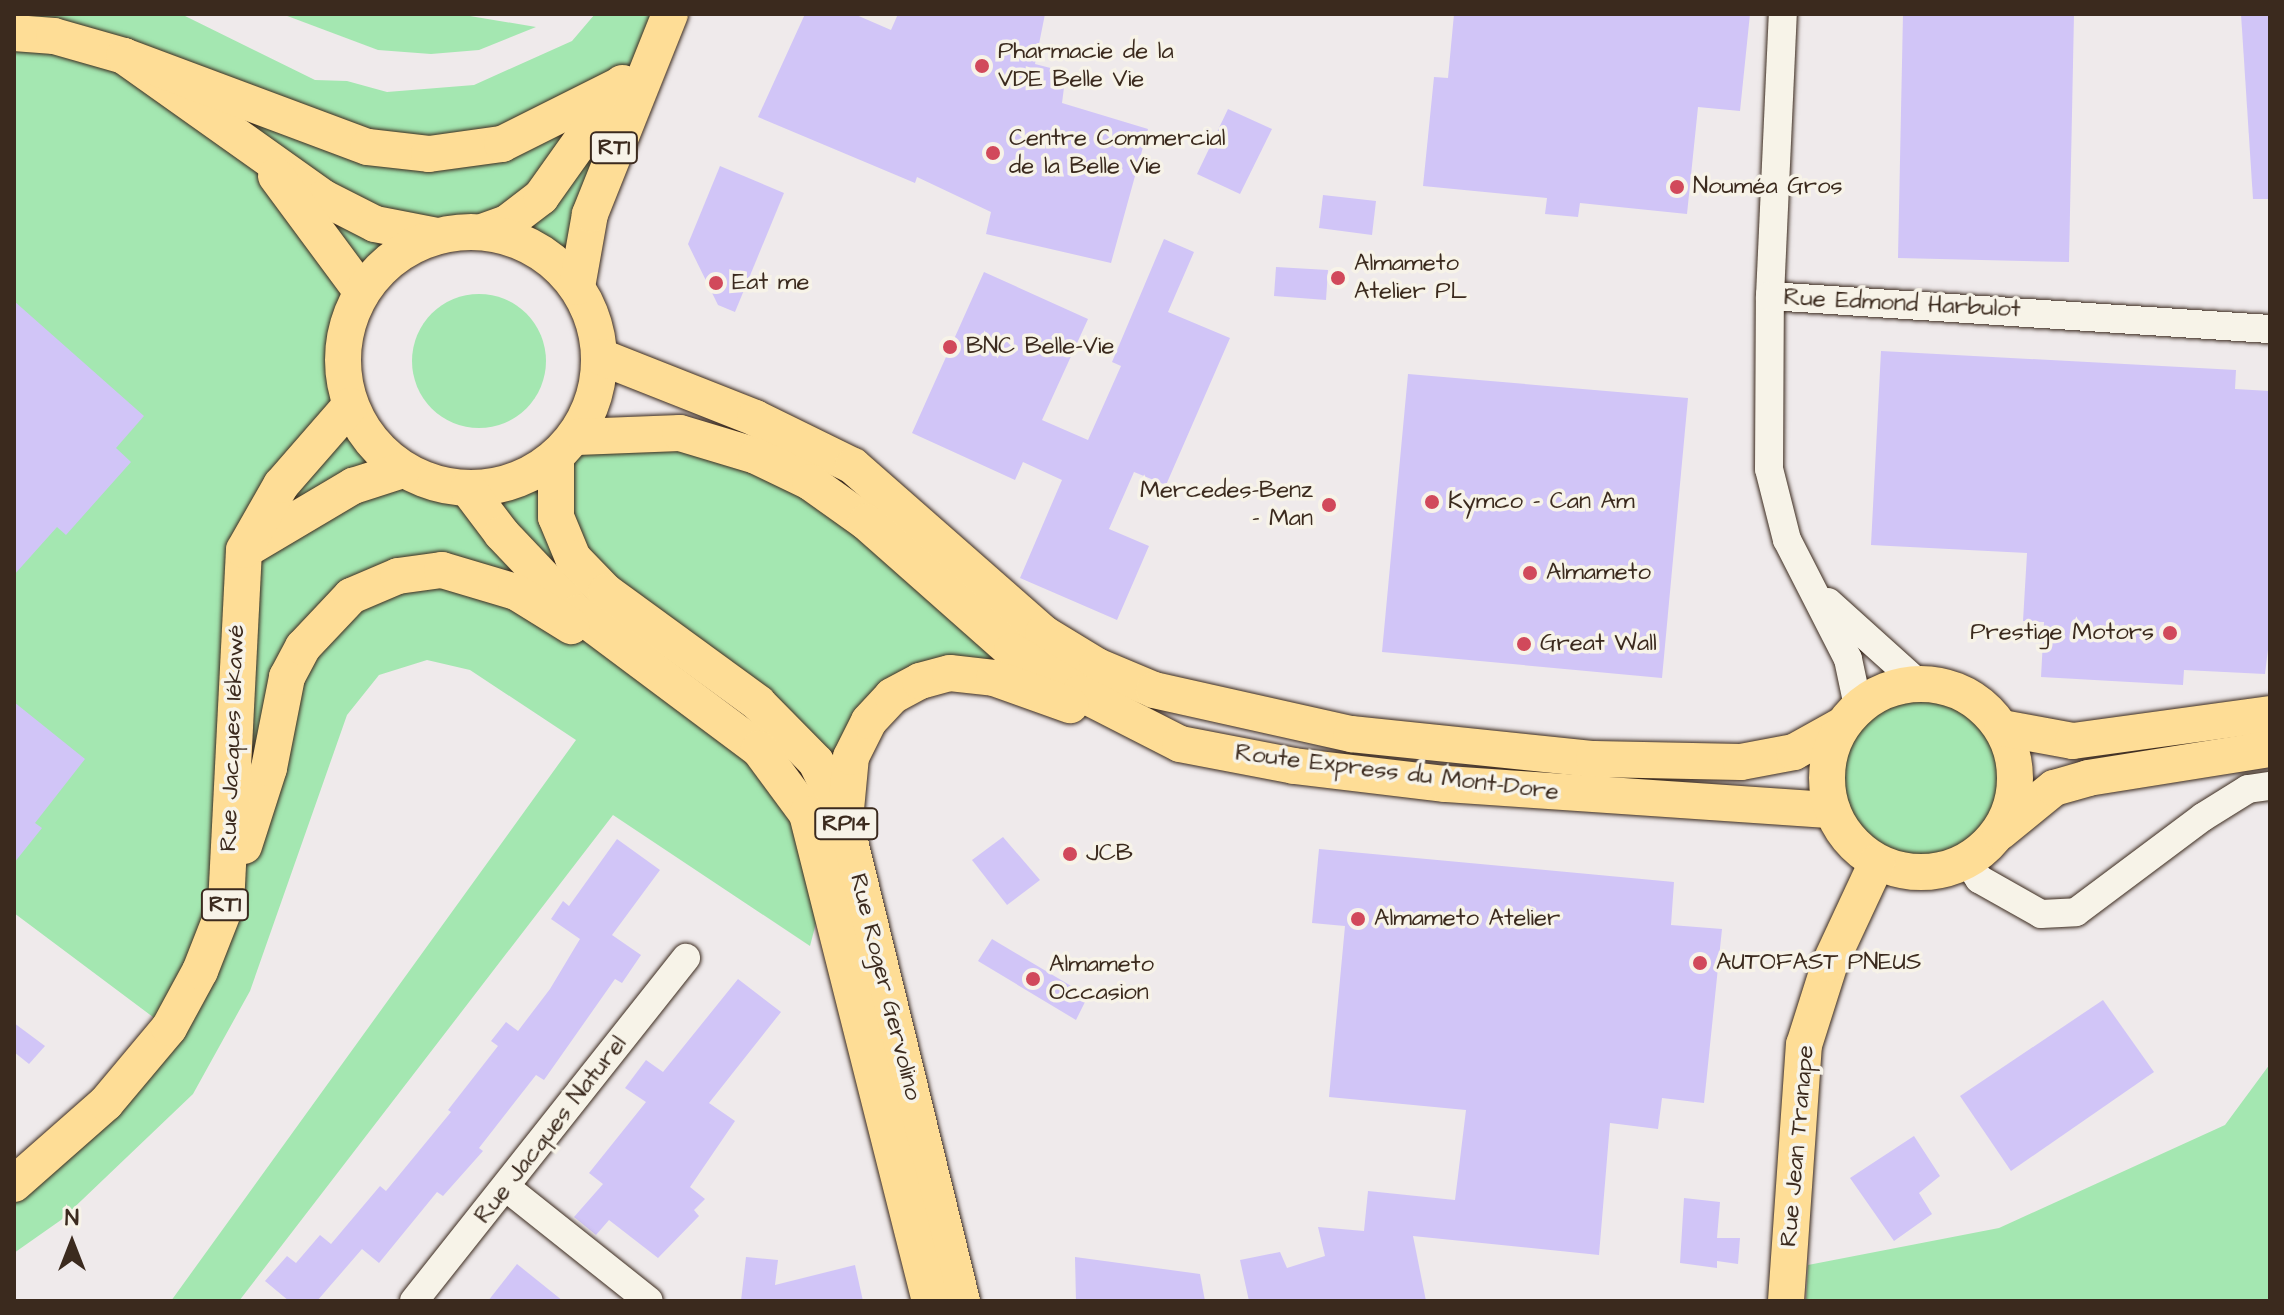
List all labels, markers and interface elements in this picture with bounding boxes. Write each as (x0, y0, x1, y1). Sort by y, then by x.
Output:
place label: Pharmacie de la VDE Belle Vie (998, 38, 1174, 94)
marker: Pharmacie de la VDE Belle Vie (973, 57, 991, 75)
place label: Centre Commercial de la Belle Vie (1009, 125, 1225, 181)
road number: RT1 (588, 130, 640, 166)
marker: Centre Commercial de la Belle Vie (984, 144, 1002, 162)
place label: Nouméa Gros (1693, 173, 1843, 201)
marker: Nouméa Gros (1668, 178, 1686, 196)
place label: Almameto Atelier PL (1354, 250, 1467, 306)
place label: Eat me (732, 269, 809, 297)
marker: Almameto Atelier PL (1329, 269, 1347, 287)
marker: Eat me (707, 274, 725, 292)
street label: Rue Edmond Harbulot (1783, 283, 2021, 325)
place label: BNC Belle-Vie (966, 333, 1114, 361)
marker: BNC Belle-Vie (941, 338, 959, 356)
place label: Mercedes-Benz - Man (1140, 477, 1313, 533)
place label: Kymco - Can Am (1448, 488, 1635, 516)
marker: Kymco - Can Am (1423, 493, 1441, 511)
marker: Mercedes-Benz - Man (1320, 496, 1338, 514)
place label: Almameto (1546, 559, 1651, 587)
marker: Almameto (1521, 564, 1539, 582)
place label: Prestige Motors (1970, 619, 2154, 647)
street label: Rue Jacques Iékawé (215, 624, 251, 852)
marker: Prestige Motors (2161, 624, 2179, 642)
place label: Great Wall (1540, 630, 1657, 658)
marker: Great Wall (1515, 635, 1533, 653)
street label: Route Express du Mont-Dore (1234, 739, 1560, 807)
road number: RP14 (814, 806, 878, 842)
place label: JCB (1086, 840, 1133, 868)
marker: JCB (1061, 845, 1079, 863)
street label: Rue Roger Gervolino (843, 871, 927, 1103)
road number: RT1 (199, 887, 251, 923)
place label: Almameto Atelier (1374, 905, 1560, 933)
marker: Almameto Atelier (1349, 910, 1367, 928)
place label: AUTOFAST PNEUS (1716, 949, 1921, 977)
place label: Almameto Occasion (1049, 951, 1154, 1007)
marker: AUTOFAST PNEUS (1691, 954, 1709, 972)
marker: Almameto Occasion (1024, 970, 1042, 988)
street label: Rue Jacques Naturel (469, 1030, 633, 1230)
street label: Rue Jean Tranape (1775, 1044, 1821, 1248)
north arrow (32, 1203, 112, 1283)
text: N (65, 1203, 79, 1234)

